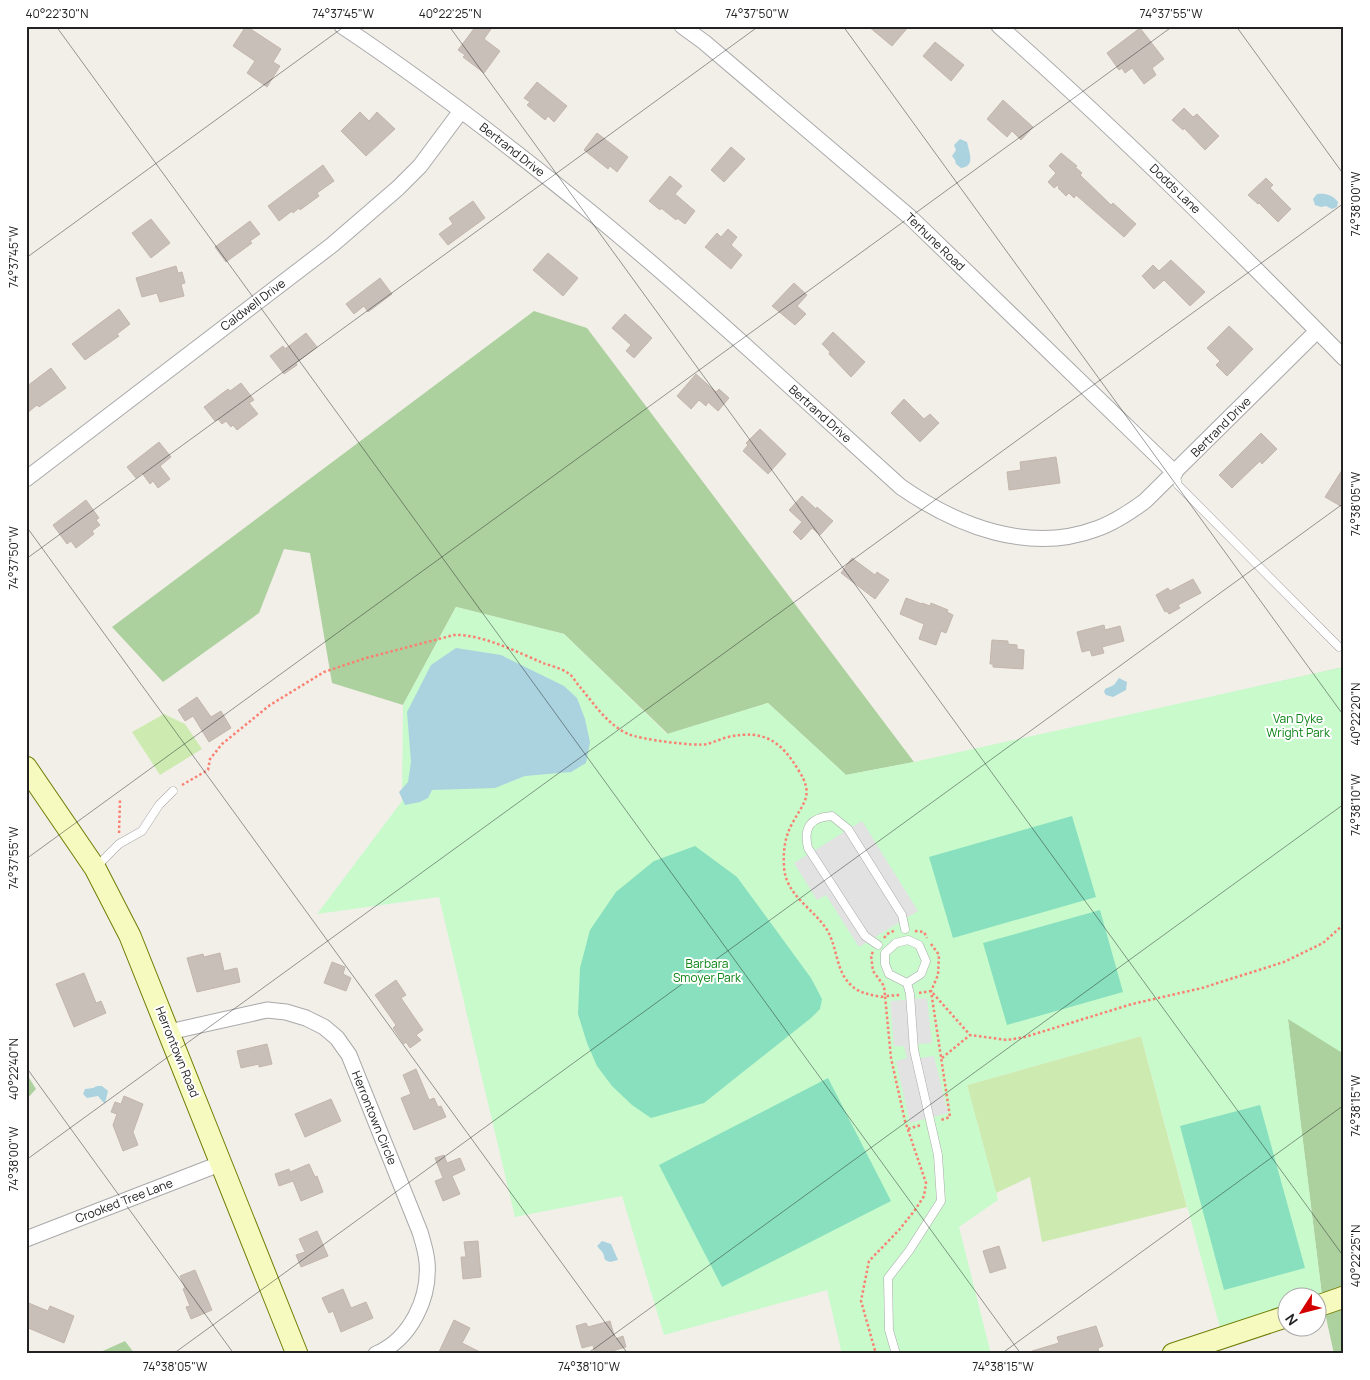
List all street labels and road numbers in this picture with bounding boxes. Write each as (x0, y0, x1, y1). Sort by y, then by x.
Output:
street label: Bertrand Drive (476, 119, 549, 181)
street label: Dodds Lane (1146, 160, 1205, 217)
street label: Terhune Road (902, 209, 969, 274)
street label: Caldwell Drive (217, 275, 289, 335)
street label: Bertrand Drive (785, 381, 855, 446)
street label: Bertrand Drive (1187, 393, 1255, 461)
street label: Herrontown Road (151, 1004, 203, 1100)
street label: Herrontown Circle (348, 1068, 401, 1167)
street label: Crooked Tree Lane (72, 1174, 175, 1227)

